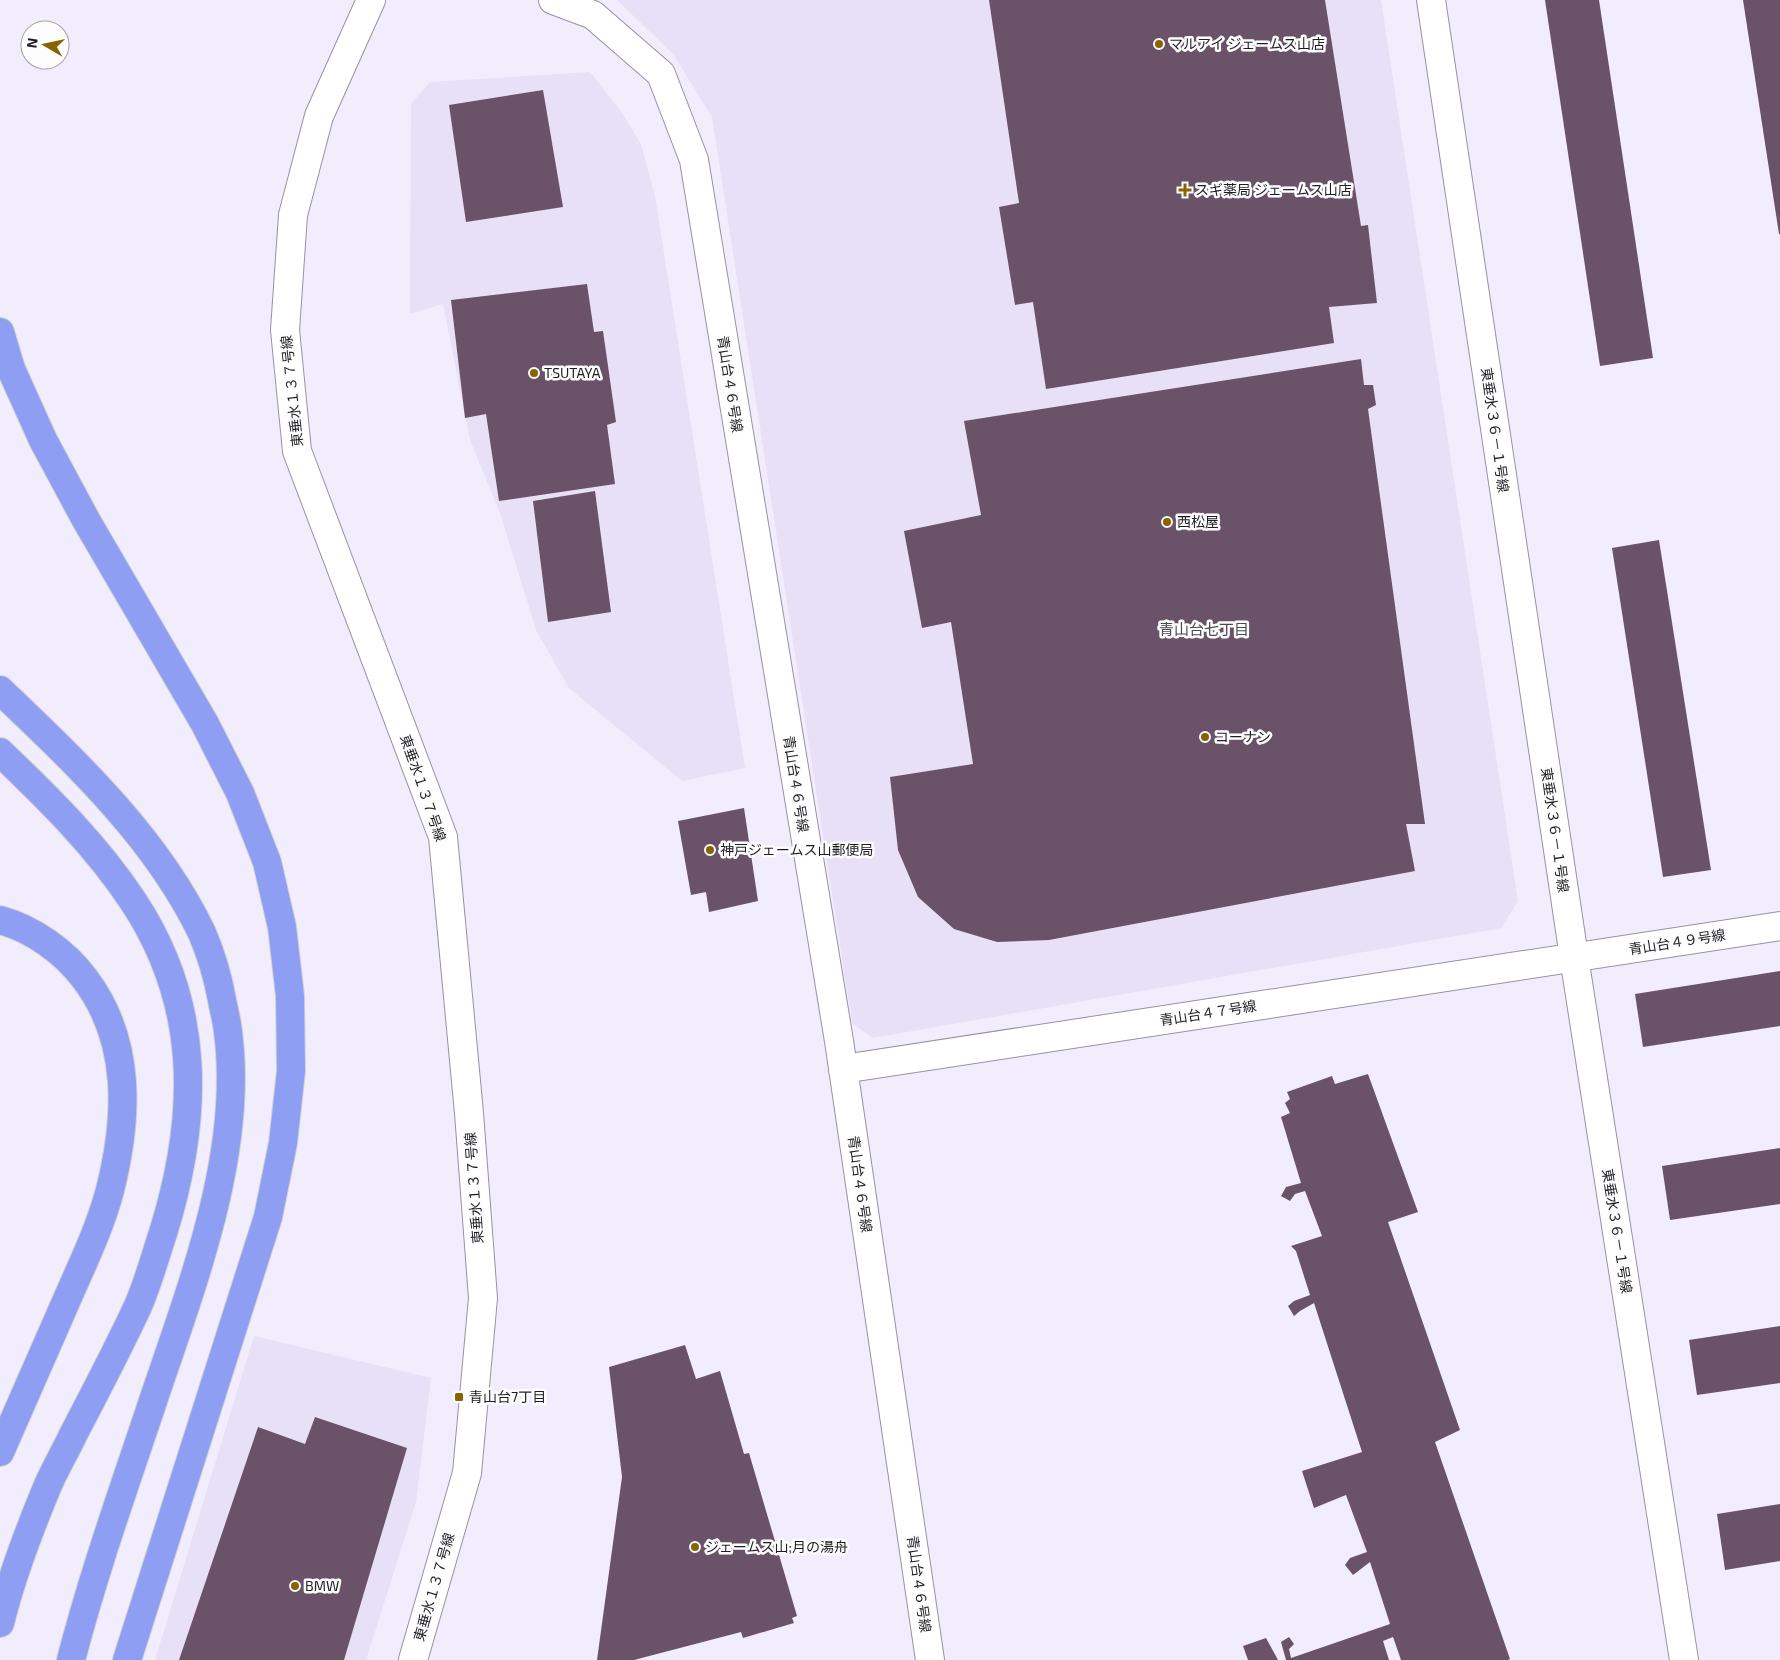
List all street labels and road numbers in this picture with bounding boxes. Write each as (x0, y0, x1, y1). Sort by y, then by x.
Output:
street label: 東垂水１３７号線 (277, 334, 306, 448)
street label: 青山台４６号線 (714, 334, 747, 434)
street label: 東垂水３６－１号線 (1478, 366, 1513, 494)
street label: 東垂水１３７号線 (397, 732, 450, 844)
street label: 青山台４６号線 (780, 734, 813, 834)
street label: 東垂水３６－１号線 (1538, 766, 1573, 894)
street label: 青山台４９号線 (1627, 925, 1727, 958)
street label: 青山台４７号線 (1158, 996, 1258, 1029)
street label: 東垂水１３７号線 (461, 1132, 486, 1244)
street label: 青山台４６号線 (845, 1134, 876, 1234)
street label: 東垂水３６－１号線 (1599, 1167, 1636, 1294)
street label: 東垂水１３７号線 (410, 1531, 457, 1643)
street label: 青山台４６号線 (904, 1534, 935, 1634)

